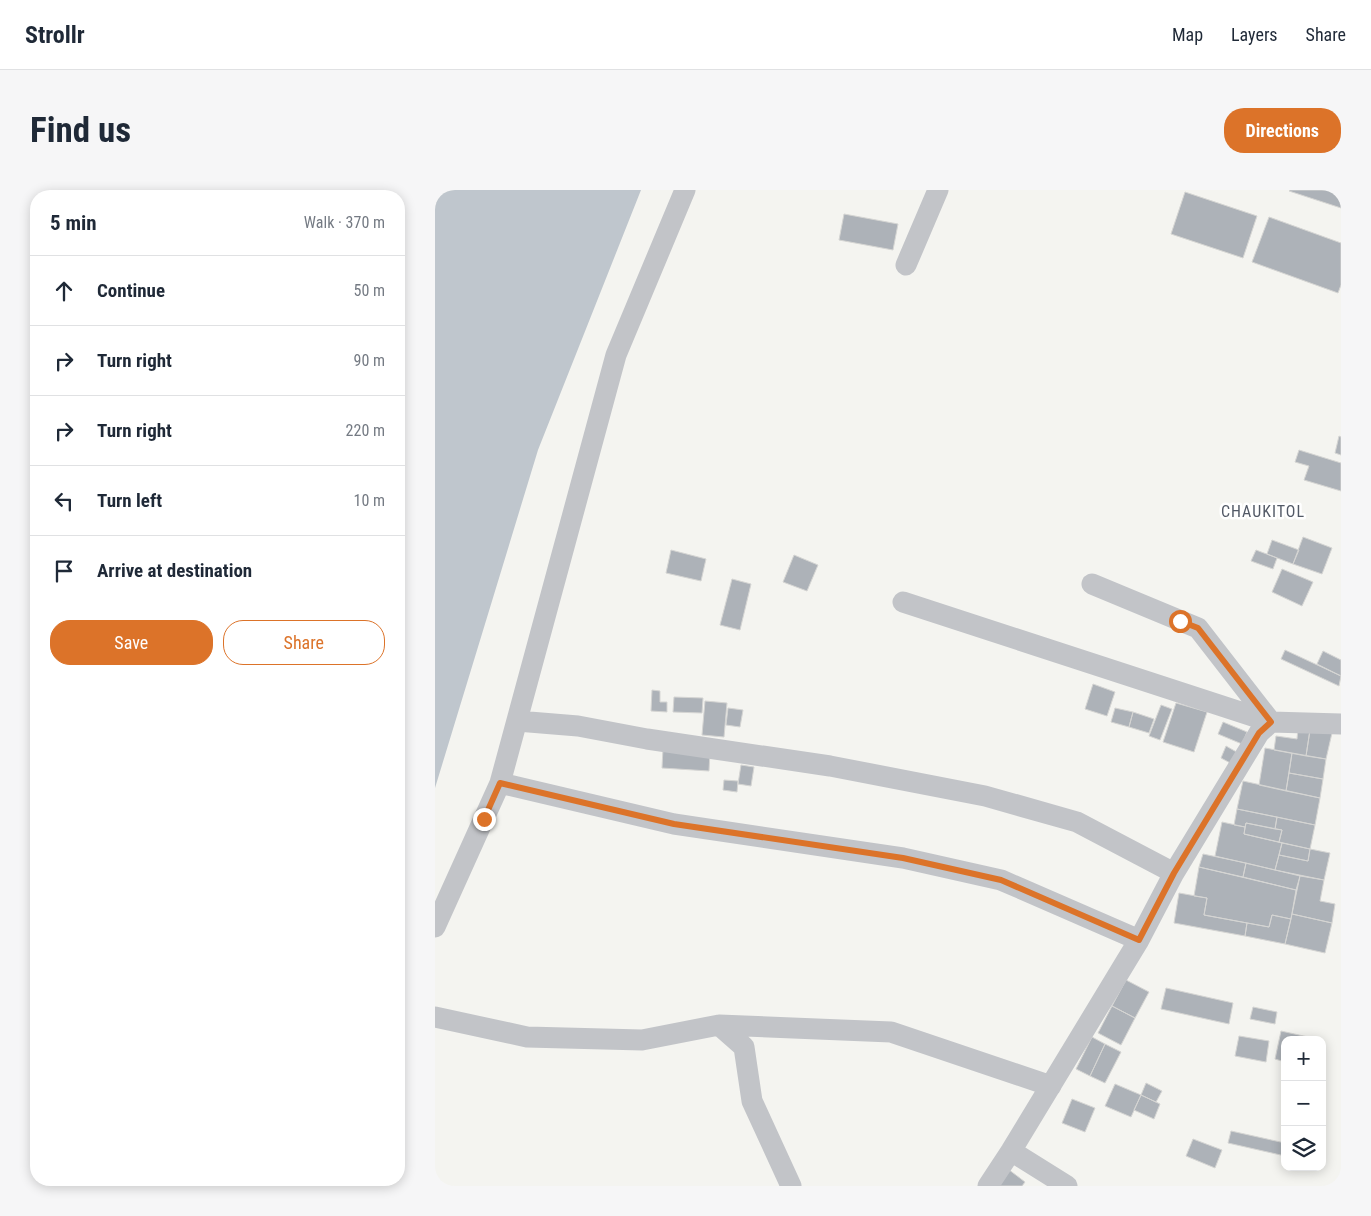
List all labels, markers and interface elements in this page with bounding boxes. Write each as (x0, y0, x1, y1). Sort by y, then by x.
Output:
text: Strollr (25, 21, 85, 49)
text: Map (1172, 24, 1203, 45)
text: Layers (1231, 24, 1278, 45)
text: Share (1306, 24, 1346, 45)
button: Directions (1224, 108, 1341, 153)
text: Find us (30, 110, 131, 151)
text: 5 min (50, 211, 97, 235)
text: Walk · 370 m (304, 213, 385, 232)
icon: ahead (50, 277, 78, 305)
text: Continue (97, 279, 165, 302)
text: 50 m (353, 281, 385, 300)
icon: right (50, 347, 78, 375)
text: Turn right (97, 349, 172, 372)
text: 90 m (353, 351, 385, 370)
icon: right (50, 417, 78, 445)
text: Turn right (97, 419, 172, 442)
text: 220 m (346, 421, 385, 440)
icon: left (50, 487, 78, 515)
text: Turn left (97, 489, 162, 512)
text: 10 m (353, 491, 385, 510)
district label: CHAUKITOL (1221, 502, 1305, 521)
icon: arrive (50, 557, 78, 585)
text: Arrive at destination (97, 559, 252, 582)
route start (1169, 610, 1192, 633)
button: Save (50, 620, 213, 665)
button: Share (223, 620, 385, 665)
route end (473, 808, 496, 831)
map controls (1281, 1036, 1326, 1171)
button: + (1281, 1036, 1326, 1081)
button: − (1281, 1081, 1326, 1126)
button: layers (1281, 1126, 1326, 1171)

